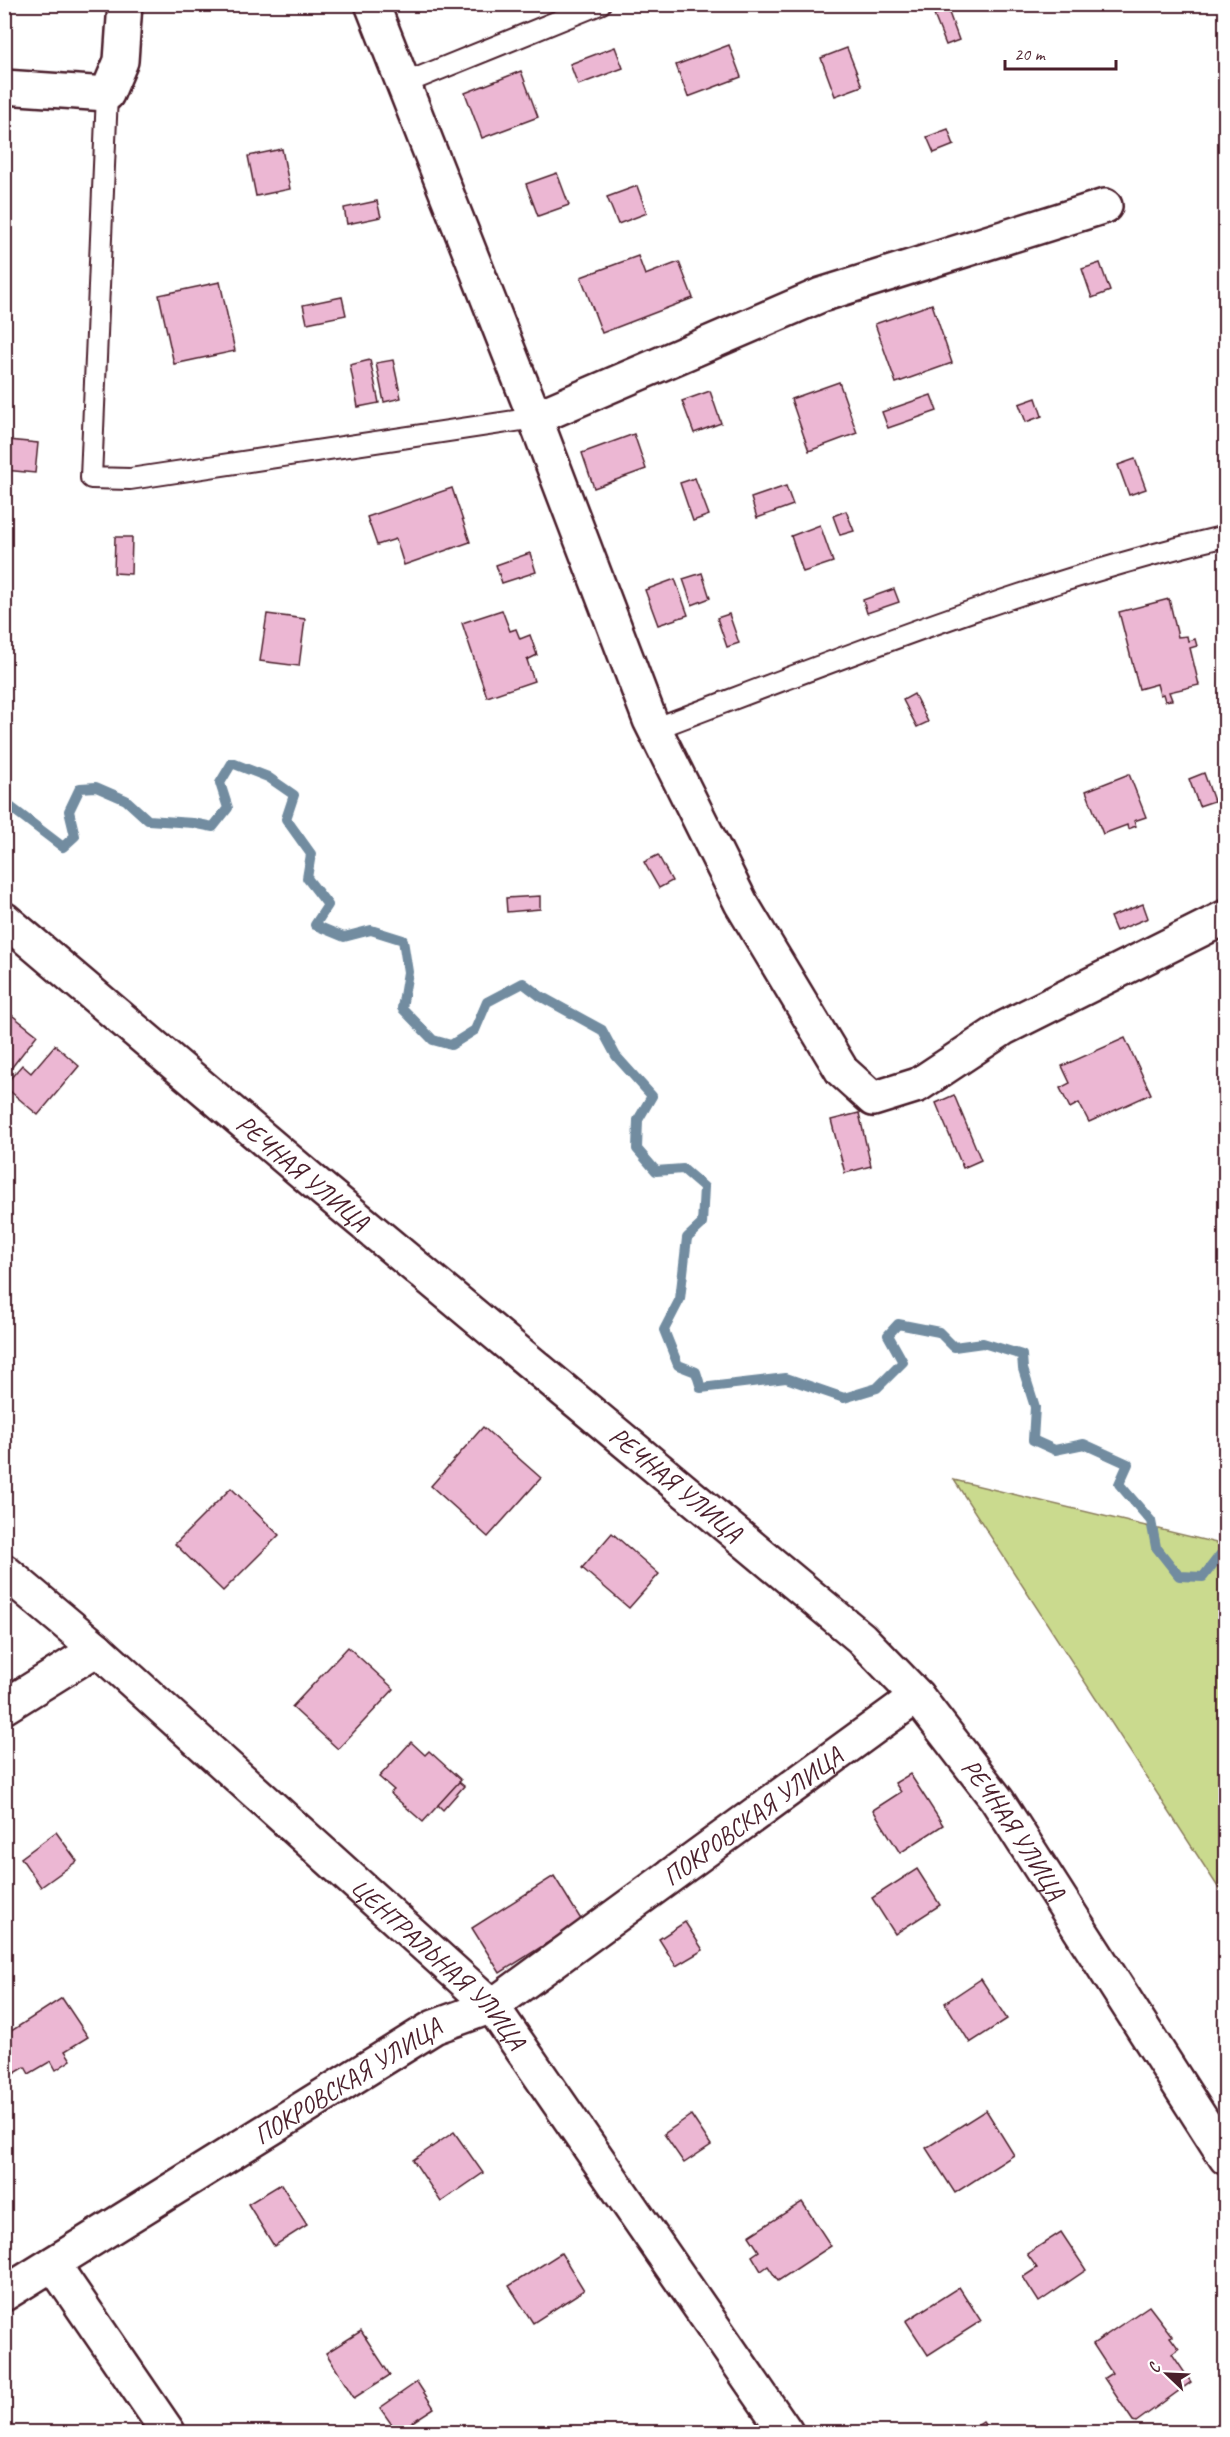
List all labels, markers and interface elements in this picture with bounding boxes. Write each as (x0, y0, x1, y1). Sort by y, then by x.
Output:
scale bar (1005, 33, 1116, 71)
text: 20 m (1014, 43, 1047, 65)
street label: РЕЧНАЯ УЛИЦА (230, 1107, 377, 1238)
street label: РЕЧНАЯ УЛИЦА (603, 1419, 750, 1549)
street label: ПОКРОВСКАЯ УЛИЦА (656, 1738, 850, 1893)
street label: РЕЧНАЯ УЛИЦА (955, 1752, 1073, 1907)
street label: ЦЕНТРАЛЬНАЯ УЛИЦА (344, 1870, 534, 2057)
street label: ПОКРОВСКАЯ УЛИЦА (247, 2009, 449, 2152)
north arrow (1137, 2344, 1197, 2404)
text: С (1143, 2359, 1166, 2376)

